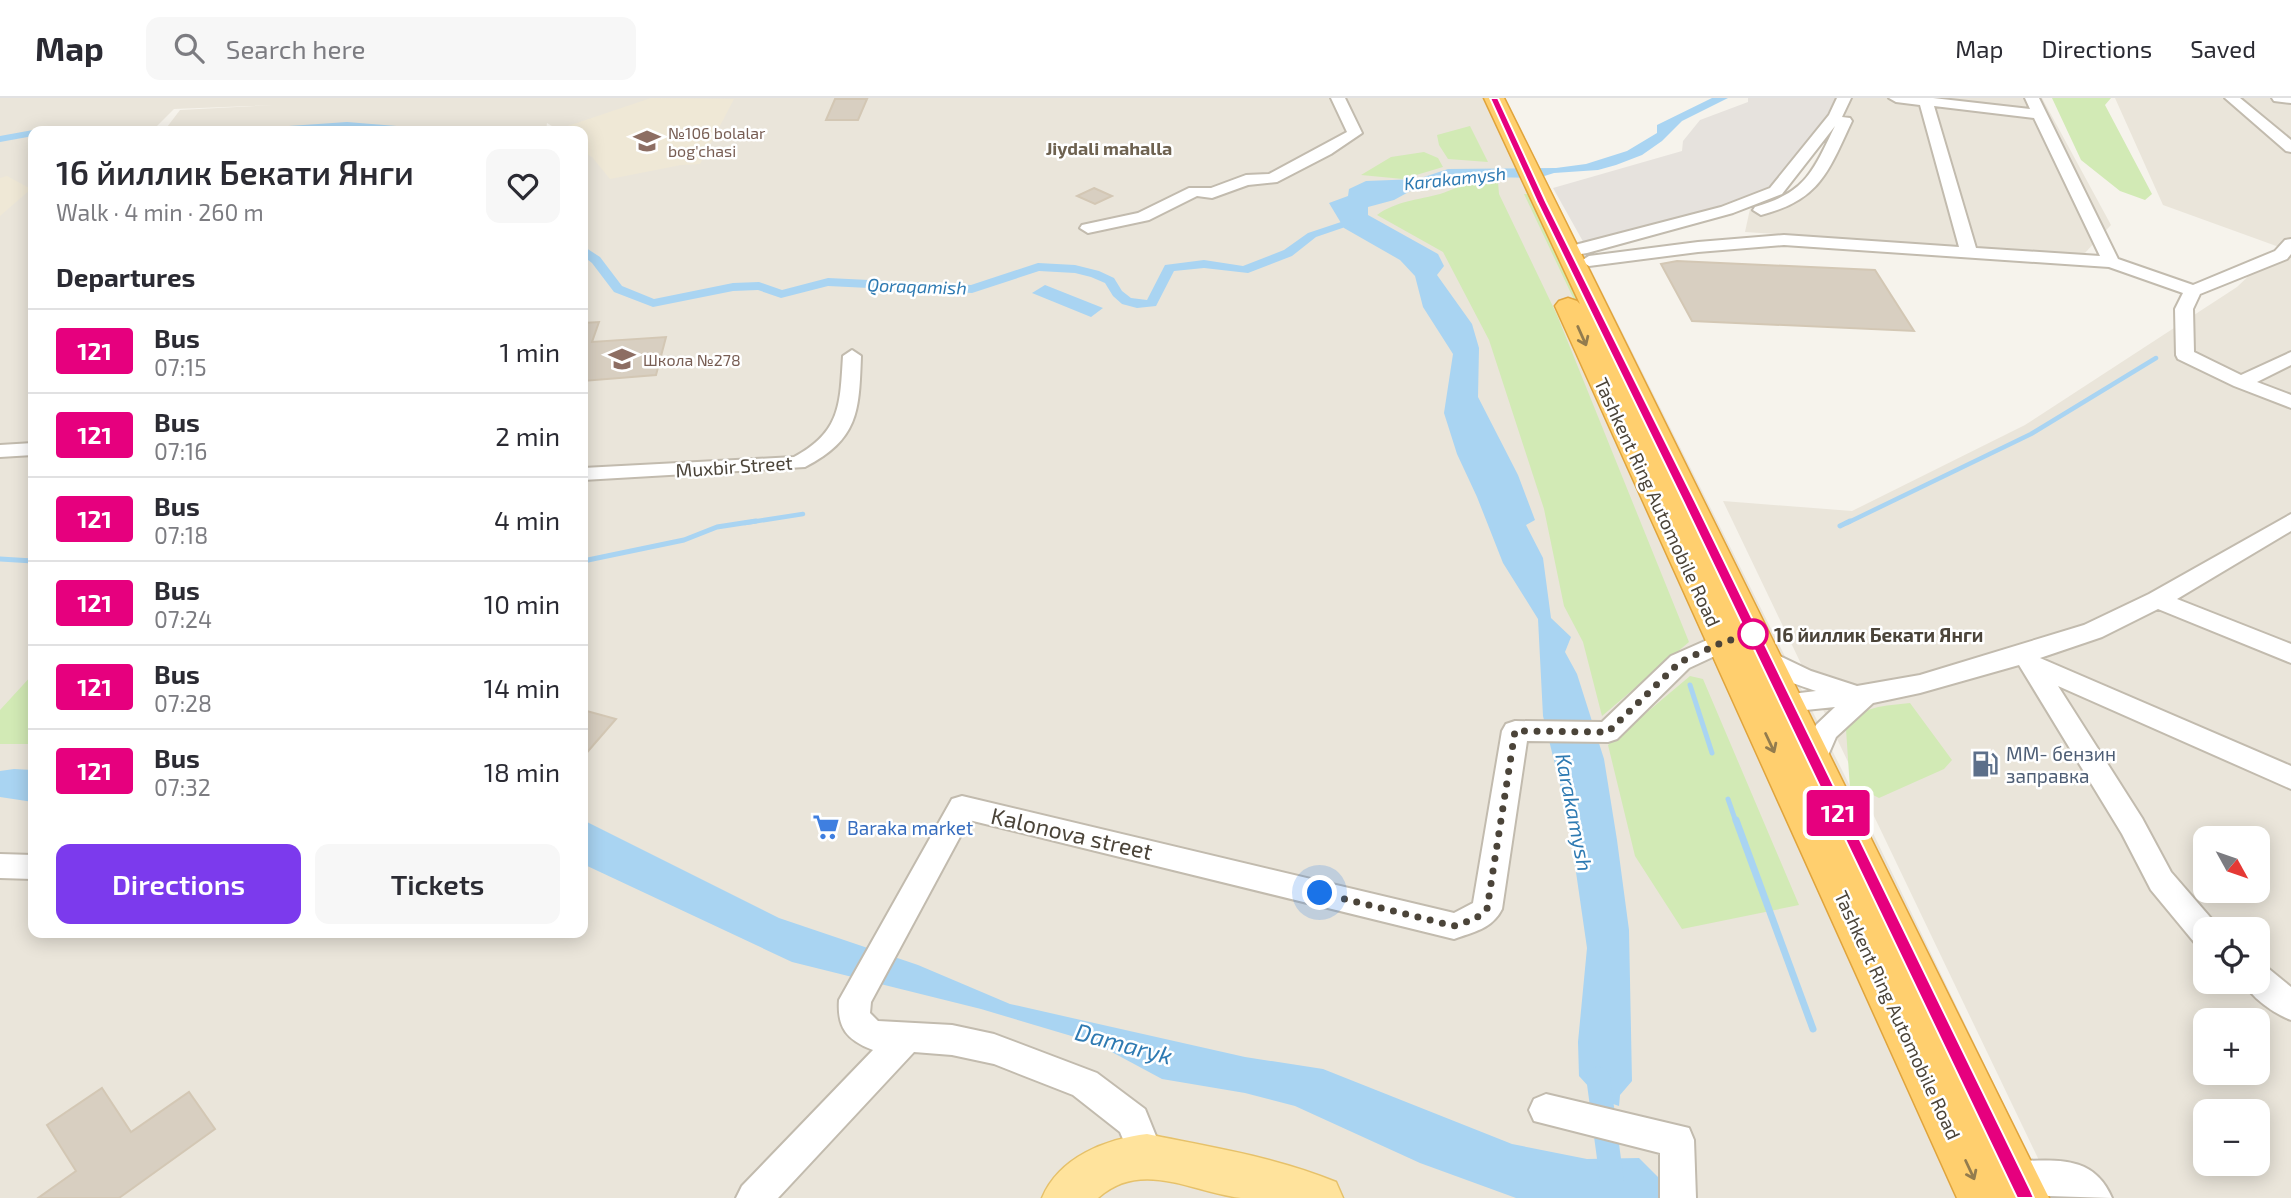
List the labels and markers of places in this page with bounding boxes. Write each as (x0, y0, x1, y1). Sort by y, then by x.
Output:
place label: №106 bolalar bog'chasi (668, 123, 766, 160)
school or university icon: №106 bolalar bog'chasi (632, 126, 662, 156)
school or university icon: Школа №278 (607, 344, 637, 374)
place label: Школа №278 (643, 350, 741, 369)
marker: 16 йиллик Бекати Янги (1738, 619, 1768, 649)
place label: 16 йиллик Бекати Янги (1774, 623, 1983, 646)
place label: ММ- бензин заправка (2006, 742, 2116, 787)
fuel station icon: ММ- бензин заправка (1970, 749, 2000, 779)
supermarket icon: Baraka market (811, 812, 841, 842)
place label: Baraka market (847, 816, 973, 839)

